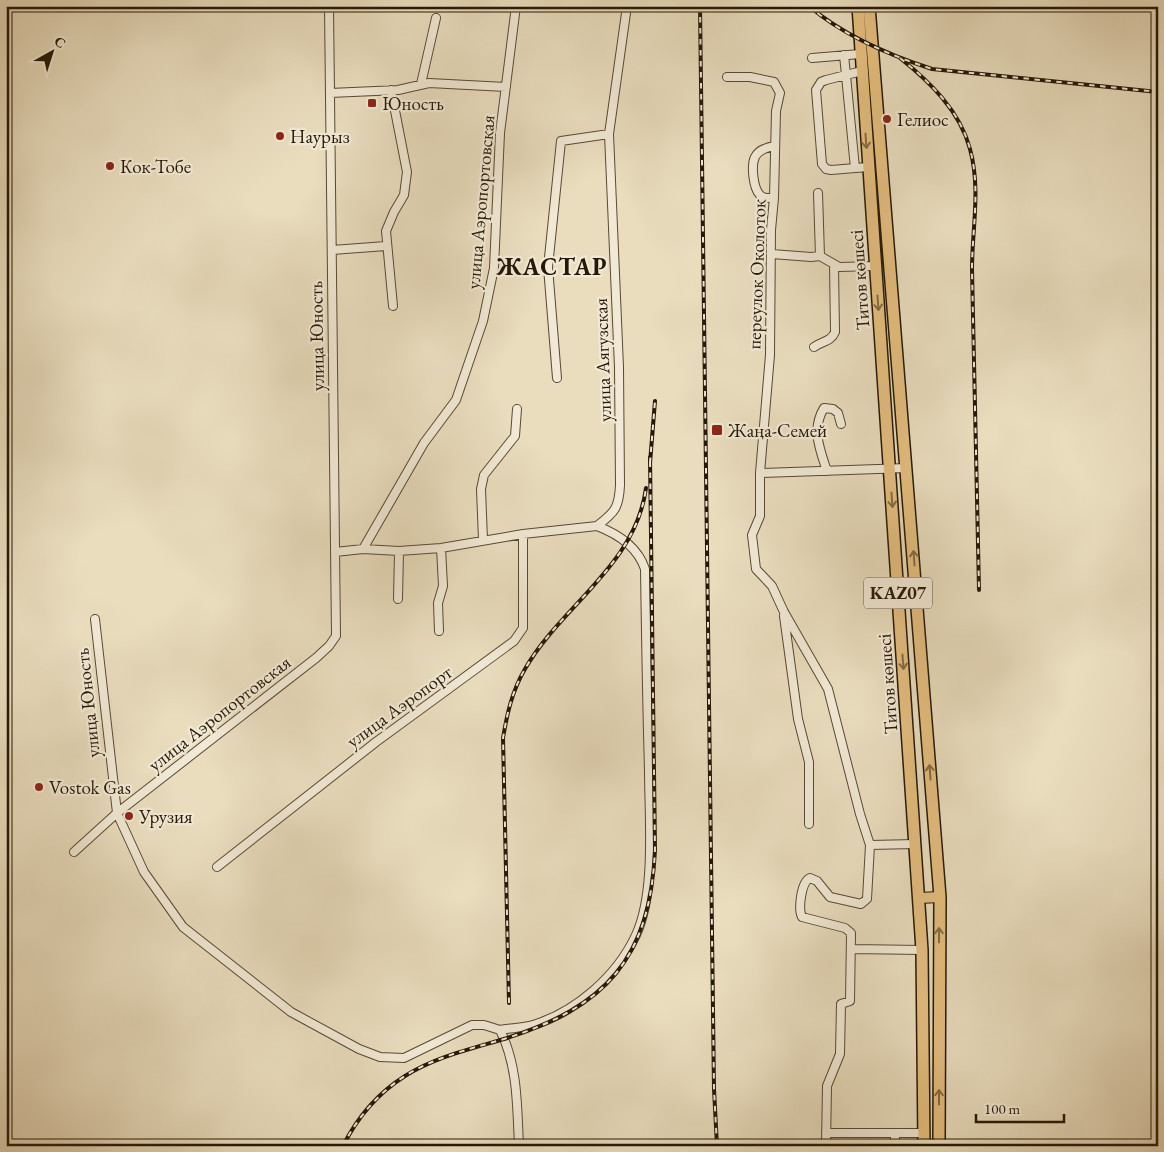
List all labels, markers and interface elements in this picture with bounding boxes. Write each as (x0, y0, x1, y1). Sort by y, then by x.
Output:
north arrow (28, 28, 78, 78)
text: С (51, 32, 70, 52)
place label: Юность (382, 91, 444, 116)
marker: Юность (366, 97, 378, 109)
place label: Гелиос (897, 107, 949, 132)
street label: улица Аэропортовская (460, 113, 501, 290)
marker: Гелиос (881, 113, 893, 125)
place label: Наурыз (290, 124, 350, 149)
marker: Наурыз (274, 130, 286, 142)
one-way arrow (862, 133, 871, 149)
place label: Кок-Тобе (120, 154, 191, 179)
marker: Кок-Тобе (104, 160, 116, 172)
street label: переулок Околоток (741, 198, 772, 350)
street label: Титов көшесі (843, 228, 875, 331)
district label: ЖАСТАР (495, 251, 608, 282)
street label: улица Юность (303, 280, 330, 391)
one-way arrow (873, 295, 882, 311)
street label: улица Аягузская (588, 297, 617, 422)
place label: Жаңа-Семей (727, 418, 827, 443)
marker: Жаңа-Семей (710, 423, 724, 437)
one-way arrow (887, 492, 896, 508)
one-way arrow (909, 550, 919, 566)
road number: KAZ07 (864, 578, 932, 608)
street label: Титов көшесі (871, 632, 903, 735)
street label: улица Юность (69, 647, 106, 759)
street label: улица Аэропортовская (143, 649, 296, 777)
one-way arrow (898, 654, 907, 670)
street label: улица Аэропорт (341, 659, 457, 753)
one-way arrow (926, 765, 935, 781)
place label: Vostok Gas (49, 775, 131, 800)
marker: Vostok Gas (33, 781, 45, 793)
place label: Урузия (138, 804, 193, 829)
marker: Урузия (123, 810, 135, 822)
one-way arrow (935, 927, 944, 943)
one-way arrow (934, 1089, 944, 1106)
scale bar (976, 1092, 1064, 1124)
text: 100 m (984, 1099, 1021, 1118)

